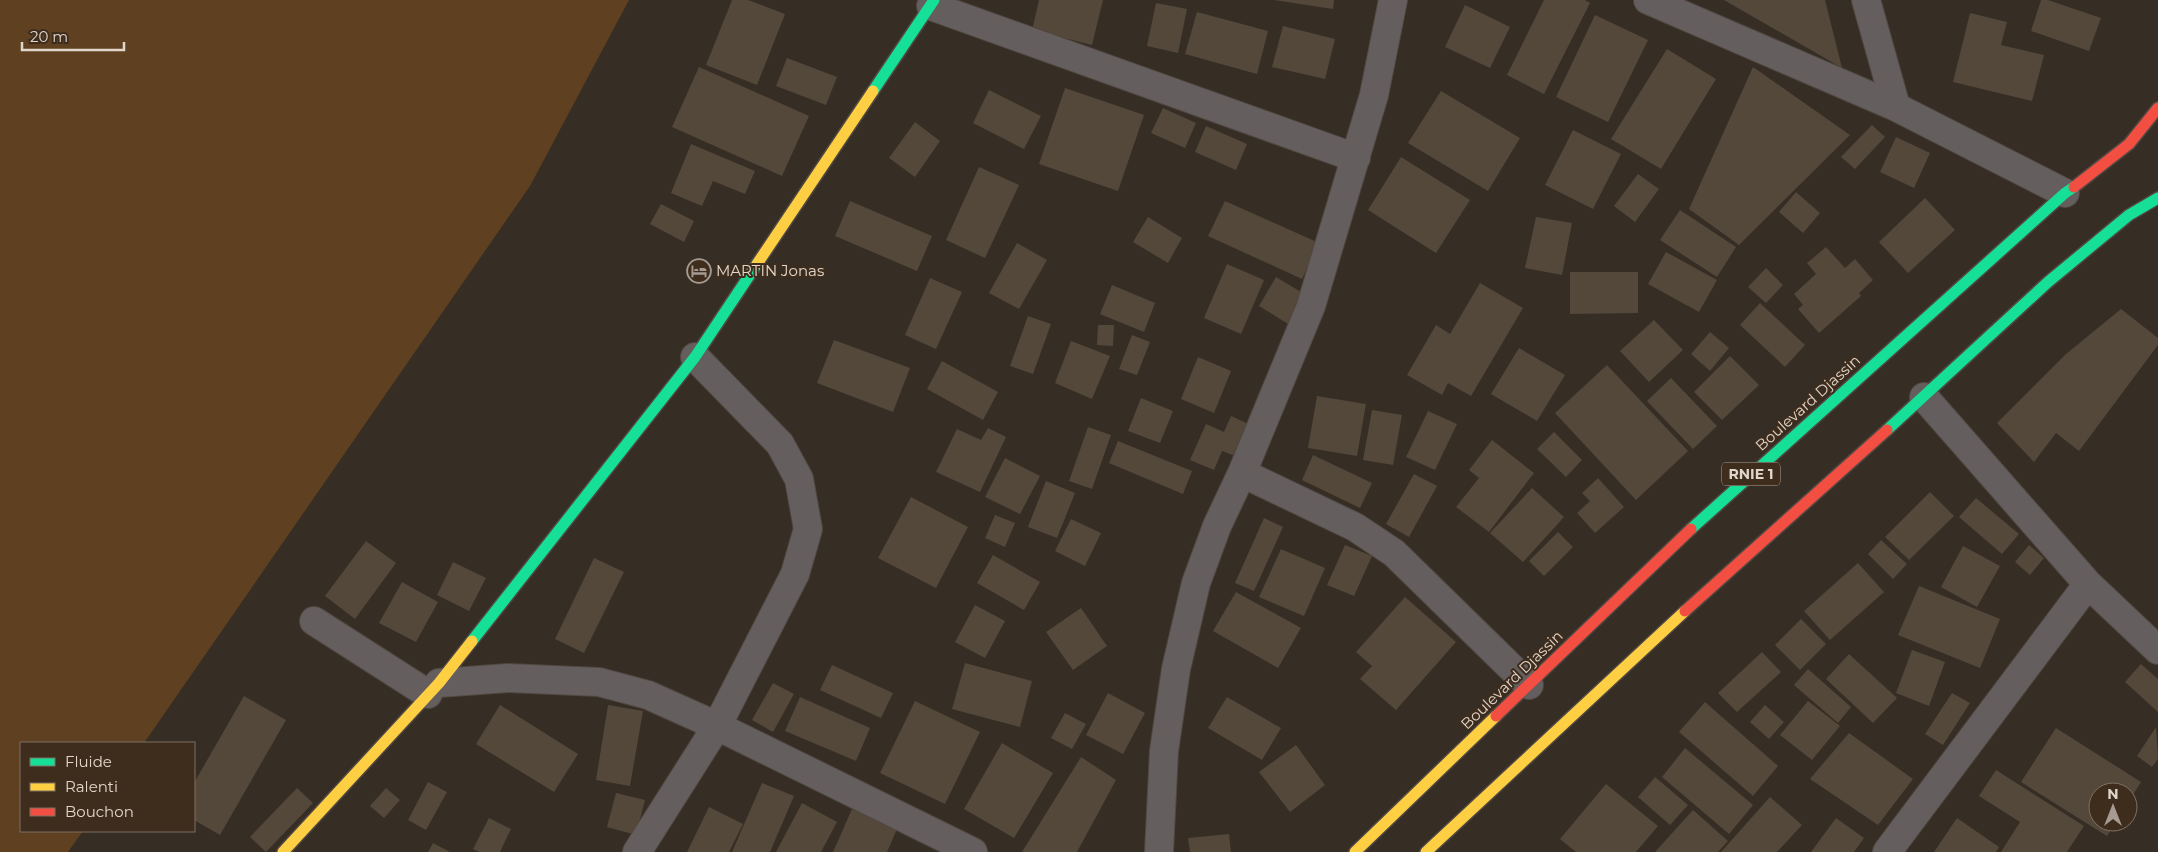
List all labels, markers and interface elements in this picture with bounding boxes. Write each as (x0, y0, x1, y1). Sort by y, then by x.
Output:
scale bar (22, 20, 125, 52)
text: 20 m (30, 27, 68, 46)
hotel icon: MARTIN Jonas (686, 258, 712, 284)
place label: MARTIN Jonas (716, 261, 824, 280)
street label: Boulevard Djassin (1751, 351, 1864, 455)
road number: RNIE 1 (1722, 462, 1780, 486)
street label: Boulevard Djassin (1457, 626, 1567, 733)
legend (20, 742, 195, 832)
text: Fluide (65, 752, 112, 771)
text: Ralenti (65, 777, 118, 796)
north arrow (2088, 782, 2138, 832)
text: N (2107, 785, 2119, 803)
text: Bouchon (65, 802, 134, 821)

